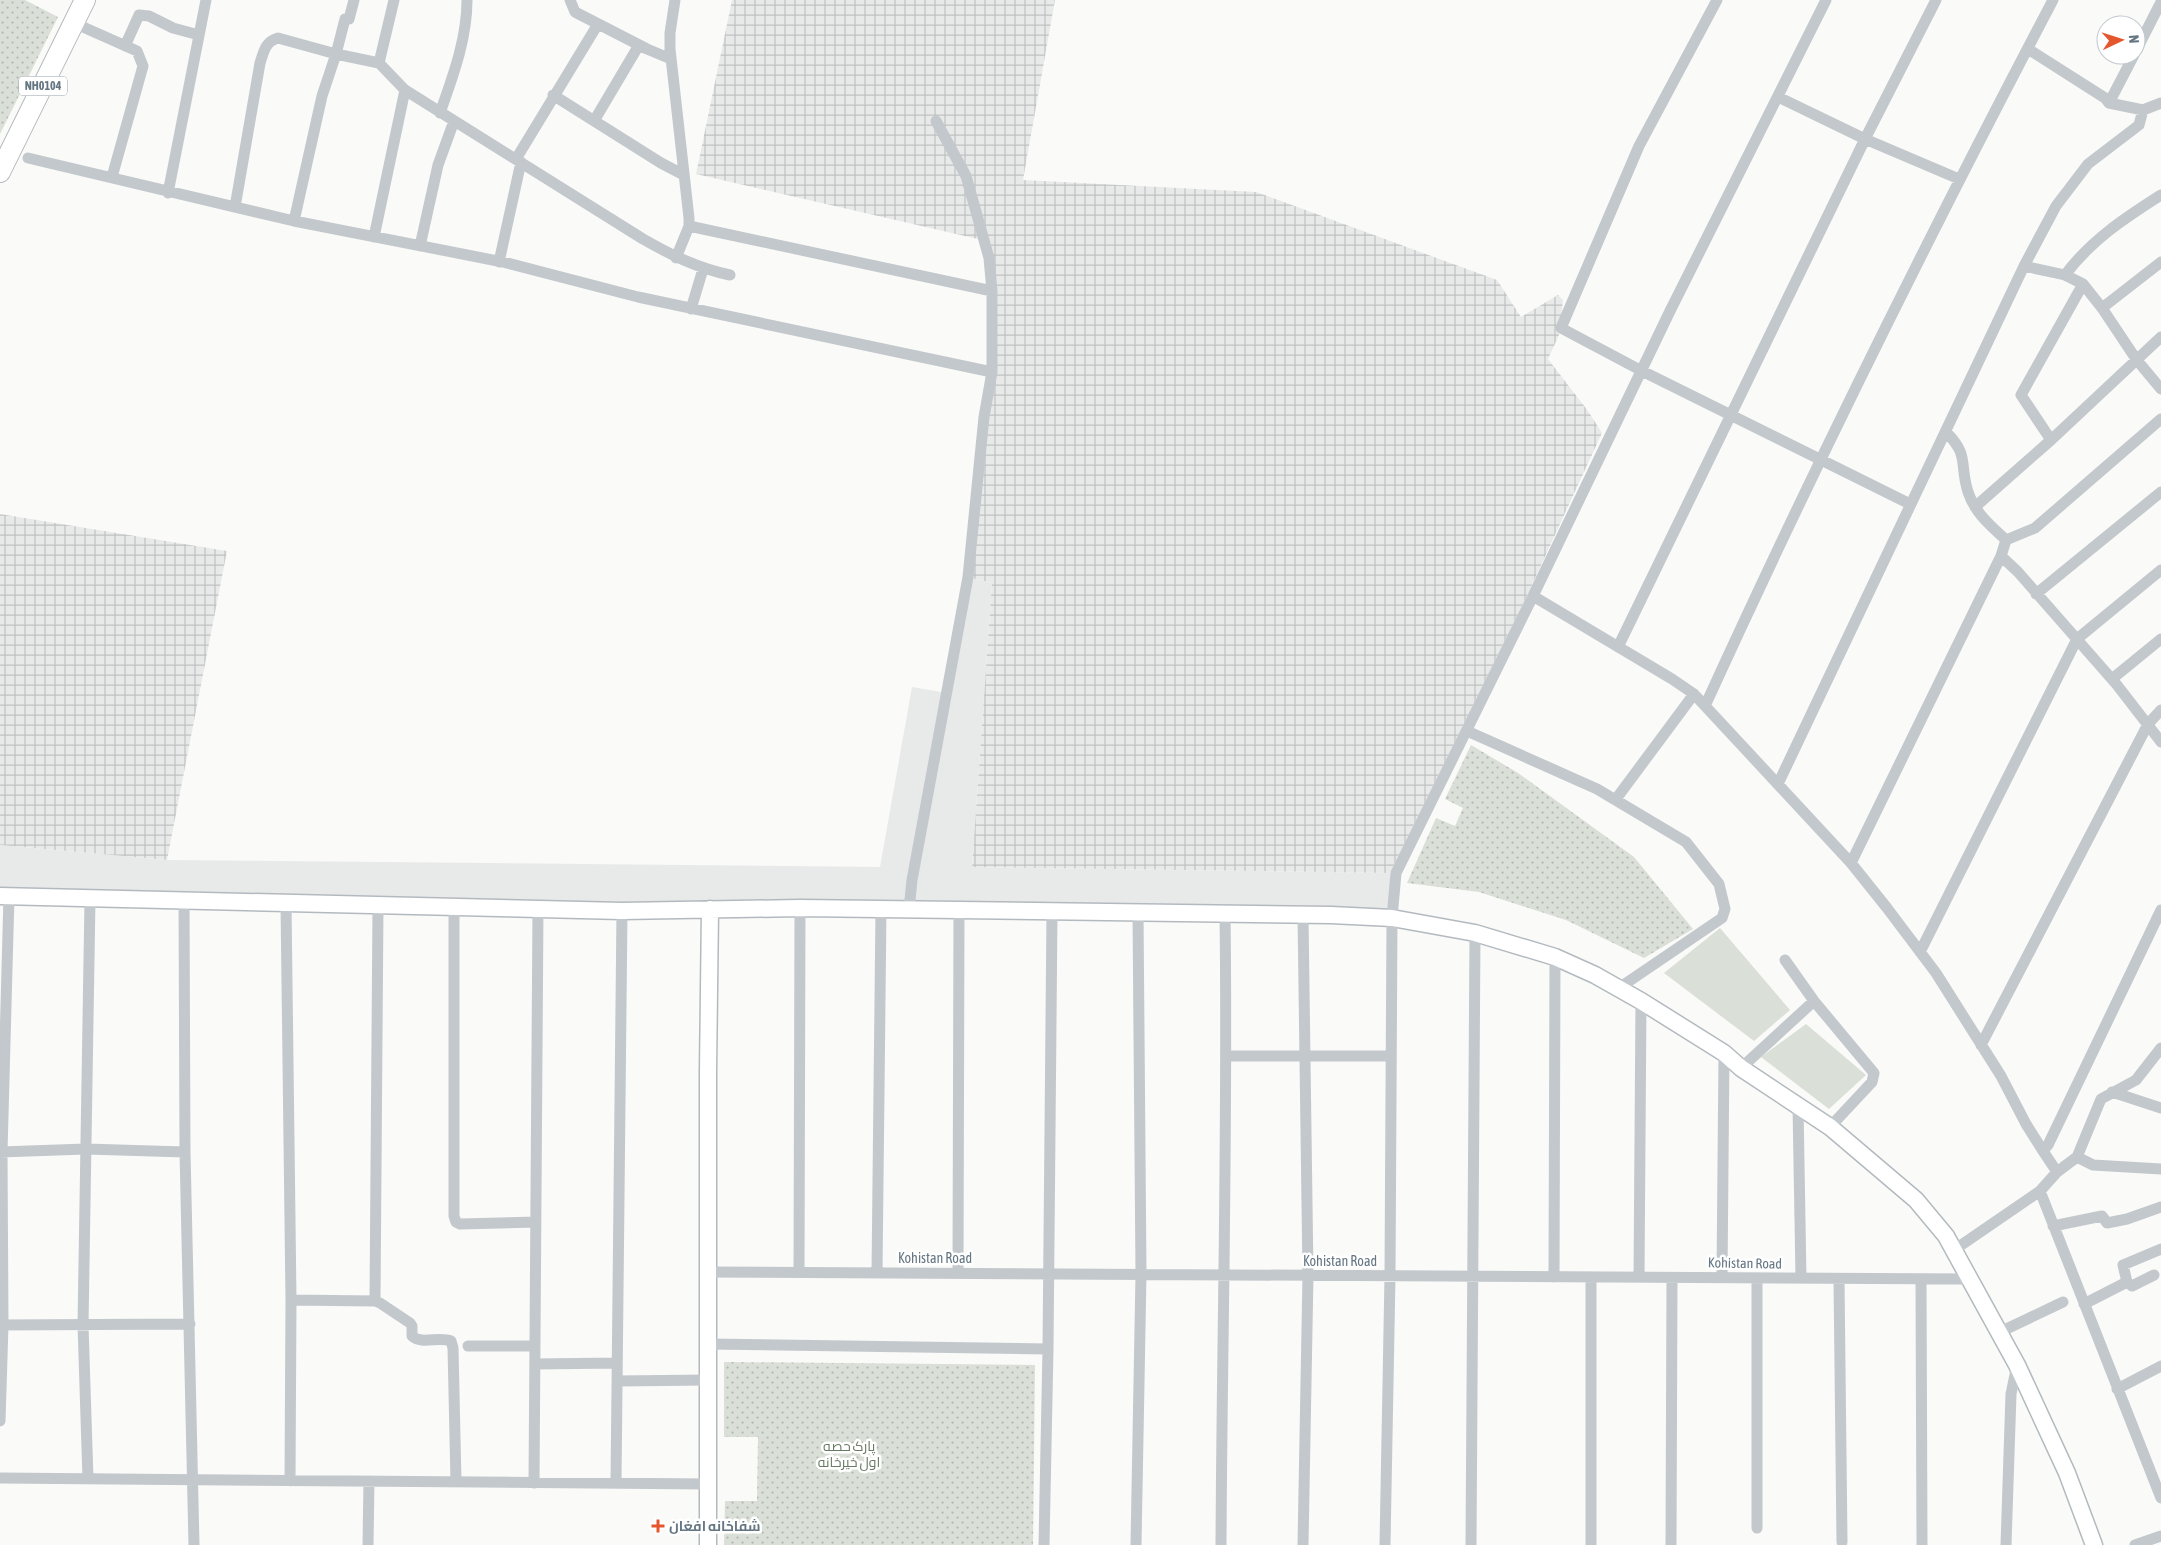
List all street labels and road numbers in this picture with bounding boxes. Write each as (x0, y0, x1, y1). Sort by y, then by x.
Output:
road number: NH0104 (19, 76, 67, 95)
street label: Kohistan Road (898, 1250, 972, 1266)
street label: Kohistan Road (1303, 1253, 1377, 1269)
street label: Kohistan Road (1708, 1254, 1782, 1272)

